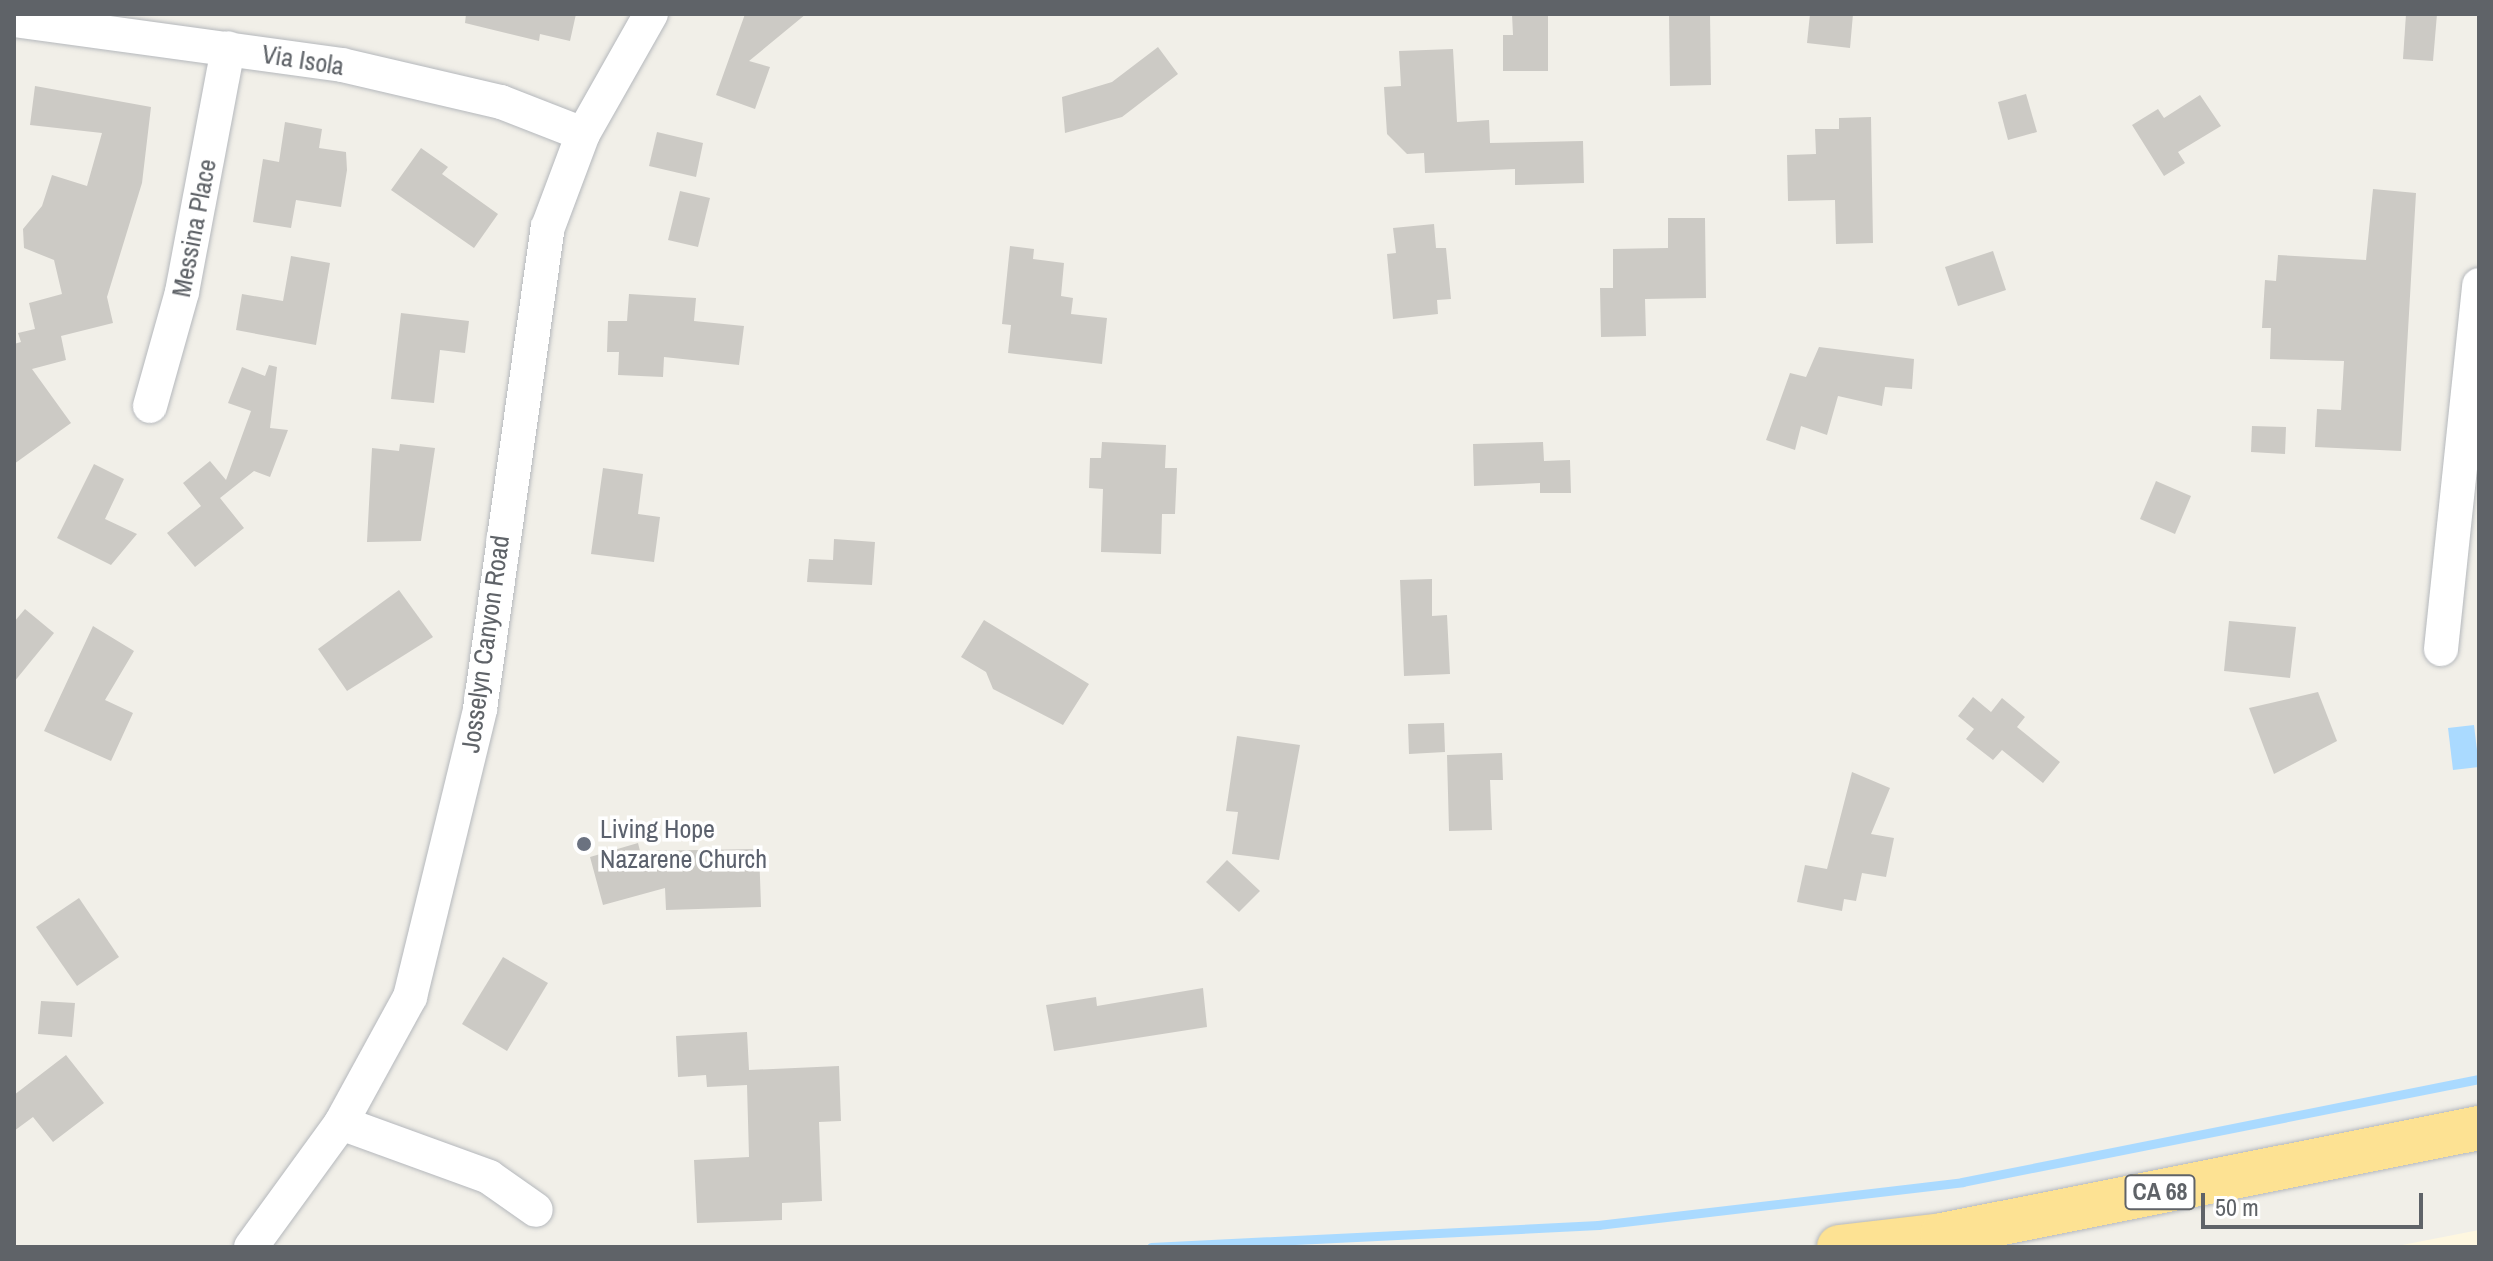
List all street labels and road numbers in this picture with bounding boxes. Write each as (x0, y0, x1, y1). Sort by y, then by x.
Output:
street label: Via Isola (260, 38, 346, 82)
street label: Messina Place (165, 156, 223, 300)
street label: Josselyn Canyon Road (454, 533, 516, 755)
road number: CA 68 (2124, 1172, 2196, 1212)

